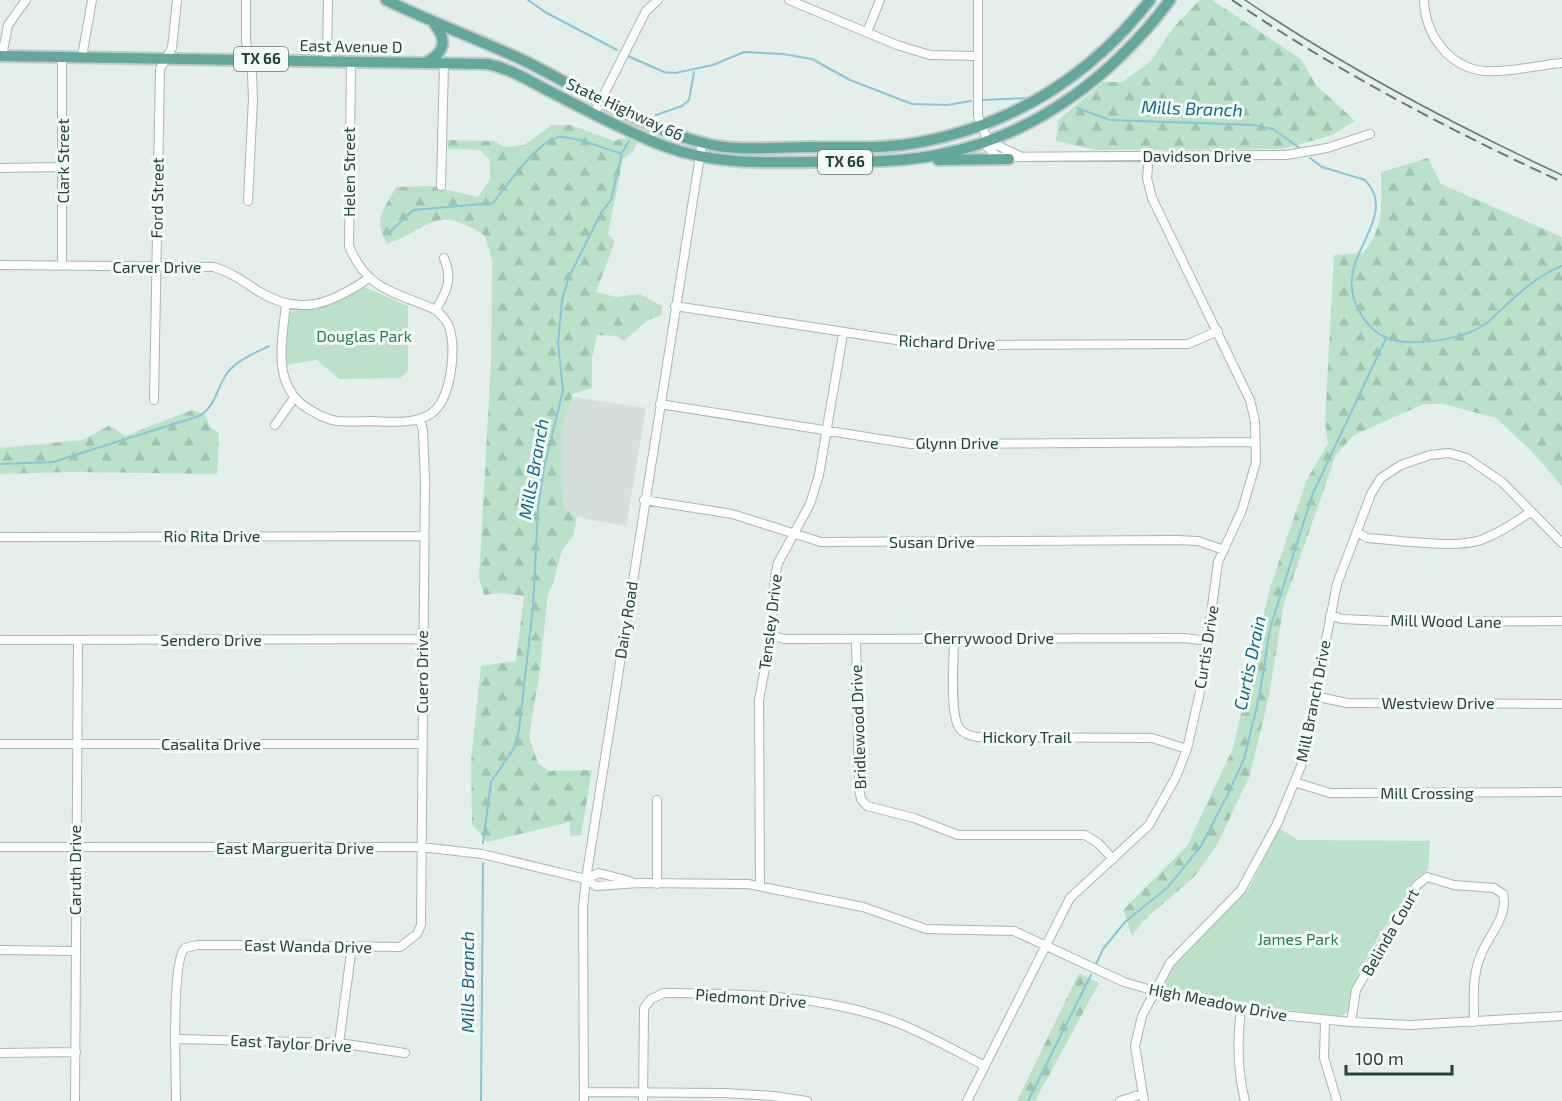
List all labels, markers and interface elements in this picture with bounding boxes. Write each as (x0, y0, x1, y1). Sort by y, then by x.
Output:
street label: East Avenue D (299, 35, 403, 56)
road number: TX 66 (234, 47, 288, 71)
street label: State Highway 66 (564, 73, 687, 144)
water label: Mills Branch (1141, 95, 1243, 121)
street label: Clark Street (53, 118, 72, 204)
street label: Helen Street (339, 127, 358, 217)
street label: Davidson Drive (1142, 146, 1252, 165)
road number: TX 66 (818, 150, 872, 174)
street label: Ford Street (146, 157, 167, 239)
street label: Carver Drive (113, 257, 201, 276)
park label: Douglas Park (316, 326, 412, 345)
street label: Richard Drive (898, 330, 996, 353)
water label: Mills Branch (513, 417, 553, 521)
street label: Glynn Drive (915, 433, 999, 452)
street label: Rio Rita Drive (164, 526, 260, 545)
street label: Susan Drive (889, 532, 975, 551)
street label: Tensley Drive (754, 573, 785, 671)
street label: Dairy Road (610, 580, 641, 660)
street label: Curtis Drive (1190, 604, 1221, 690)
street label: Mill Wood Lane (1390, 610, 1502, 631)
water label: Curtis Drain (1228, 614, 1270, 712)
street label: Cherrywood Drive (924, 628, 1054, 647)
street label: Sendero Drive (160, 630, 262, 649)
street label: Cuero Drive (412, 630, 431, 714)
street label: Mill Branch Drive (1291, 638, 1334, 763)
street label: Bridlewood Drive (846, 664, 869, 790)
street label: Westview Drive (1381, 693, 1495, 712)
street label: Hickory Trail (983, 727, 1072, 746)
street label: Casalita Drive (161, 734, 261, 753)
street label: Mill Crossing (1380, 783, 1474, 802)
street label: Caruth Drive (65, 825, 84, 915)
street label: East Marguerita Drive (216, 838, 374, 857)
street label: Belinda Court (1357, 885, 1422, 979)
park label: James Park (1257, 929, 1339, 948)
water label: Mills Branch (456, 931, 478, 1033)
street label: East Wanda Drive (244, 935, 372, 956)
street label: High Meadow Drive (1147, 979, 1289, 1024)
street label: Piedmont Drive (695, 984, 807, 1011)
street label: East Taylor Drive (230, 1030, 352, 1055)
scale bar (1346, 1038, 1452, 1076)
text: 100 m (1355, 1047, 1404, 1069)

